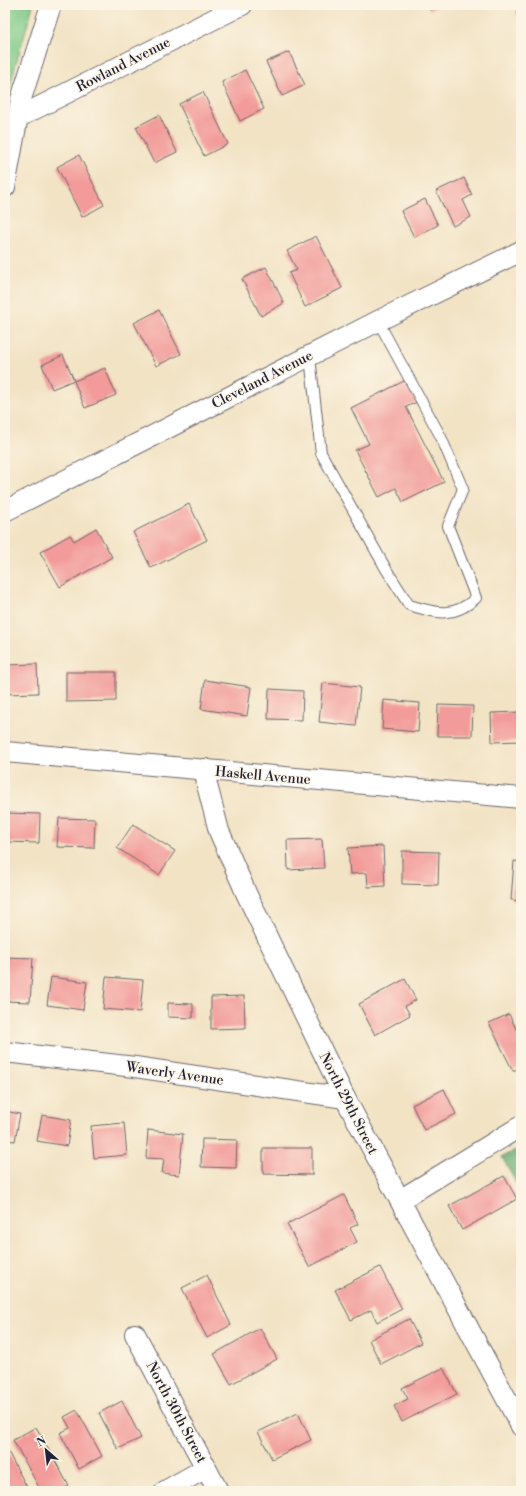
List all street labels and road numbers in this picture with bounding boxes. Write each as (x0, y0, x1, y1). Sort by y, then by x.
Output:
street label: Rowland Avenue (73, 33, 174, 96)
street label: Cleveland Avenue (209, 347, 316, 413)
street label: Haskell Avenue (214, 763, 312, 789)
street label: North 29th Street (315, 1050, 382, 1157)
street label: Waverly Avenue (124, 1058, 225, 1090)
street label: North 30th Street (142, 1359, 210, 1466)

